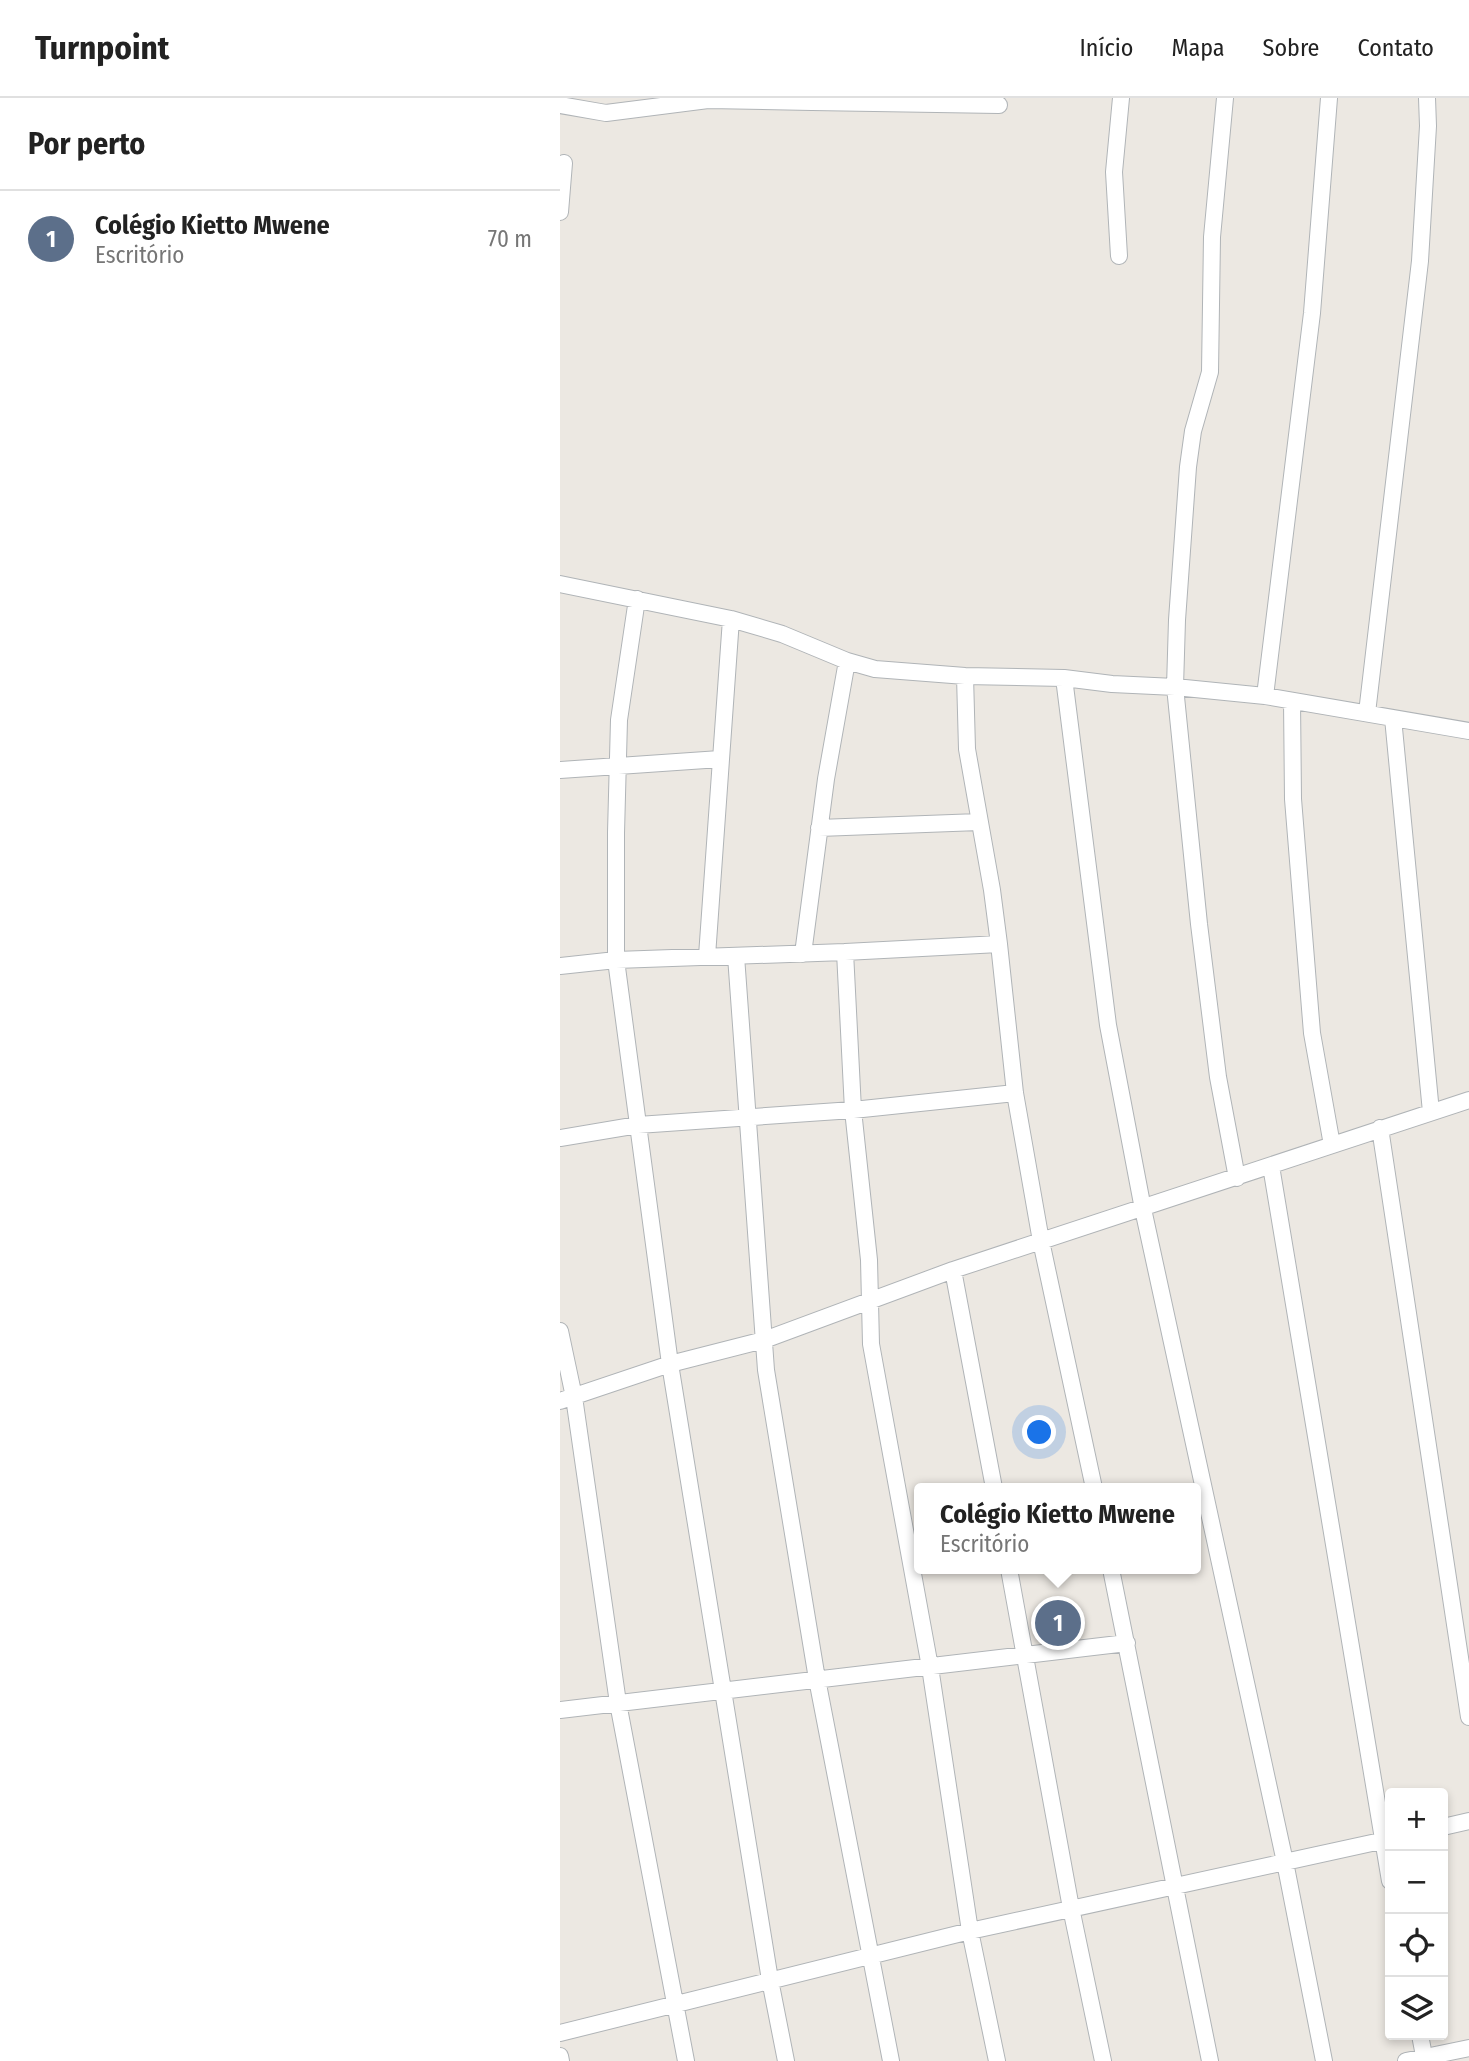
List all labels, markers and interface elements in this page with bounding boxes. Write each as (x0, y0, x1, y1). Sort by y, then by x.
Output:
text: Turnpoint (35, 28, 169, 68)
text: Início (1080, 34, 1133, 62)
text: Mapa (1171, 34, 1225, 62)
text: Sobre (1263, 34, 1319, 62)
text: Contato (1357, 34, 1434, 62)
text: Por perto (28, 126, 145, 162)
text: Colégio Kietto Mwene (95, 210, 330, 241)
text: 1 (46, 225, 56, 253)
text: 70 m (488, 225, 532, 253)
text: Escritório (95, 241, 184, 269)
your location (1022, 1415, 1056, 1449)
popup (914, 1483, 1201, 1574)
text: Colégio Kietto Mwene (940, 1499, 1175, 1530)
text: Escritório (940, 1530, 1029, 1558)
pin: 1 (1035, 1597, 1081, 1649)
map controls (1385, 1788, 1448, 2040)
button: + (1385, 1788, 1448, 1851)
button: − (1385, 1851, 1448, 1914)
button: locate (1385, 1914, 1448, 1977)
button: layers (1385, 1977, 1448, 2040)

